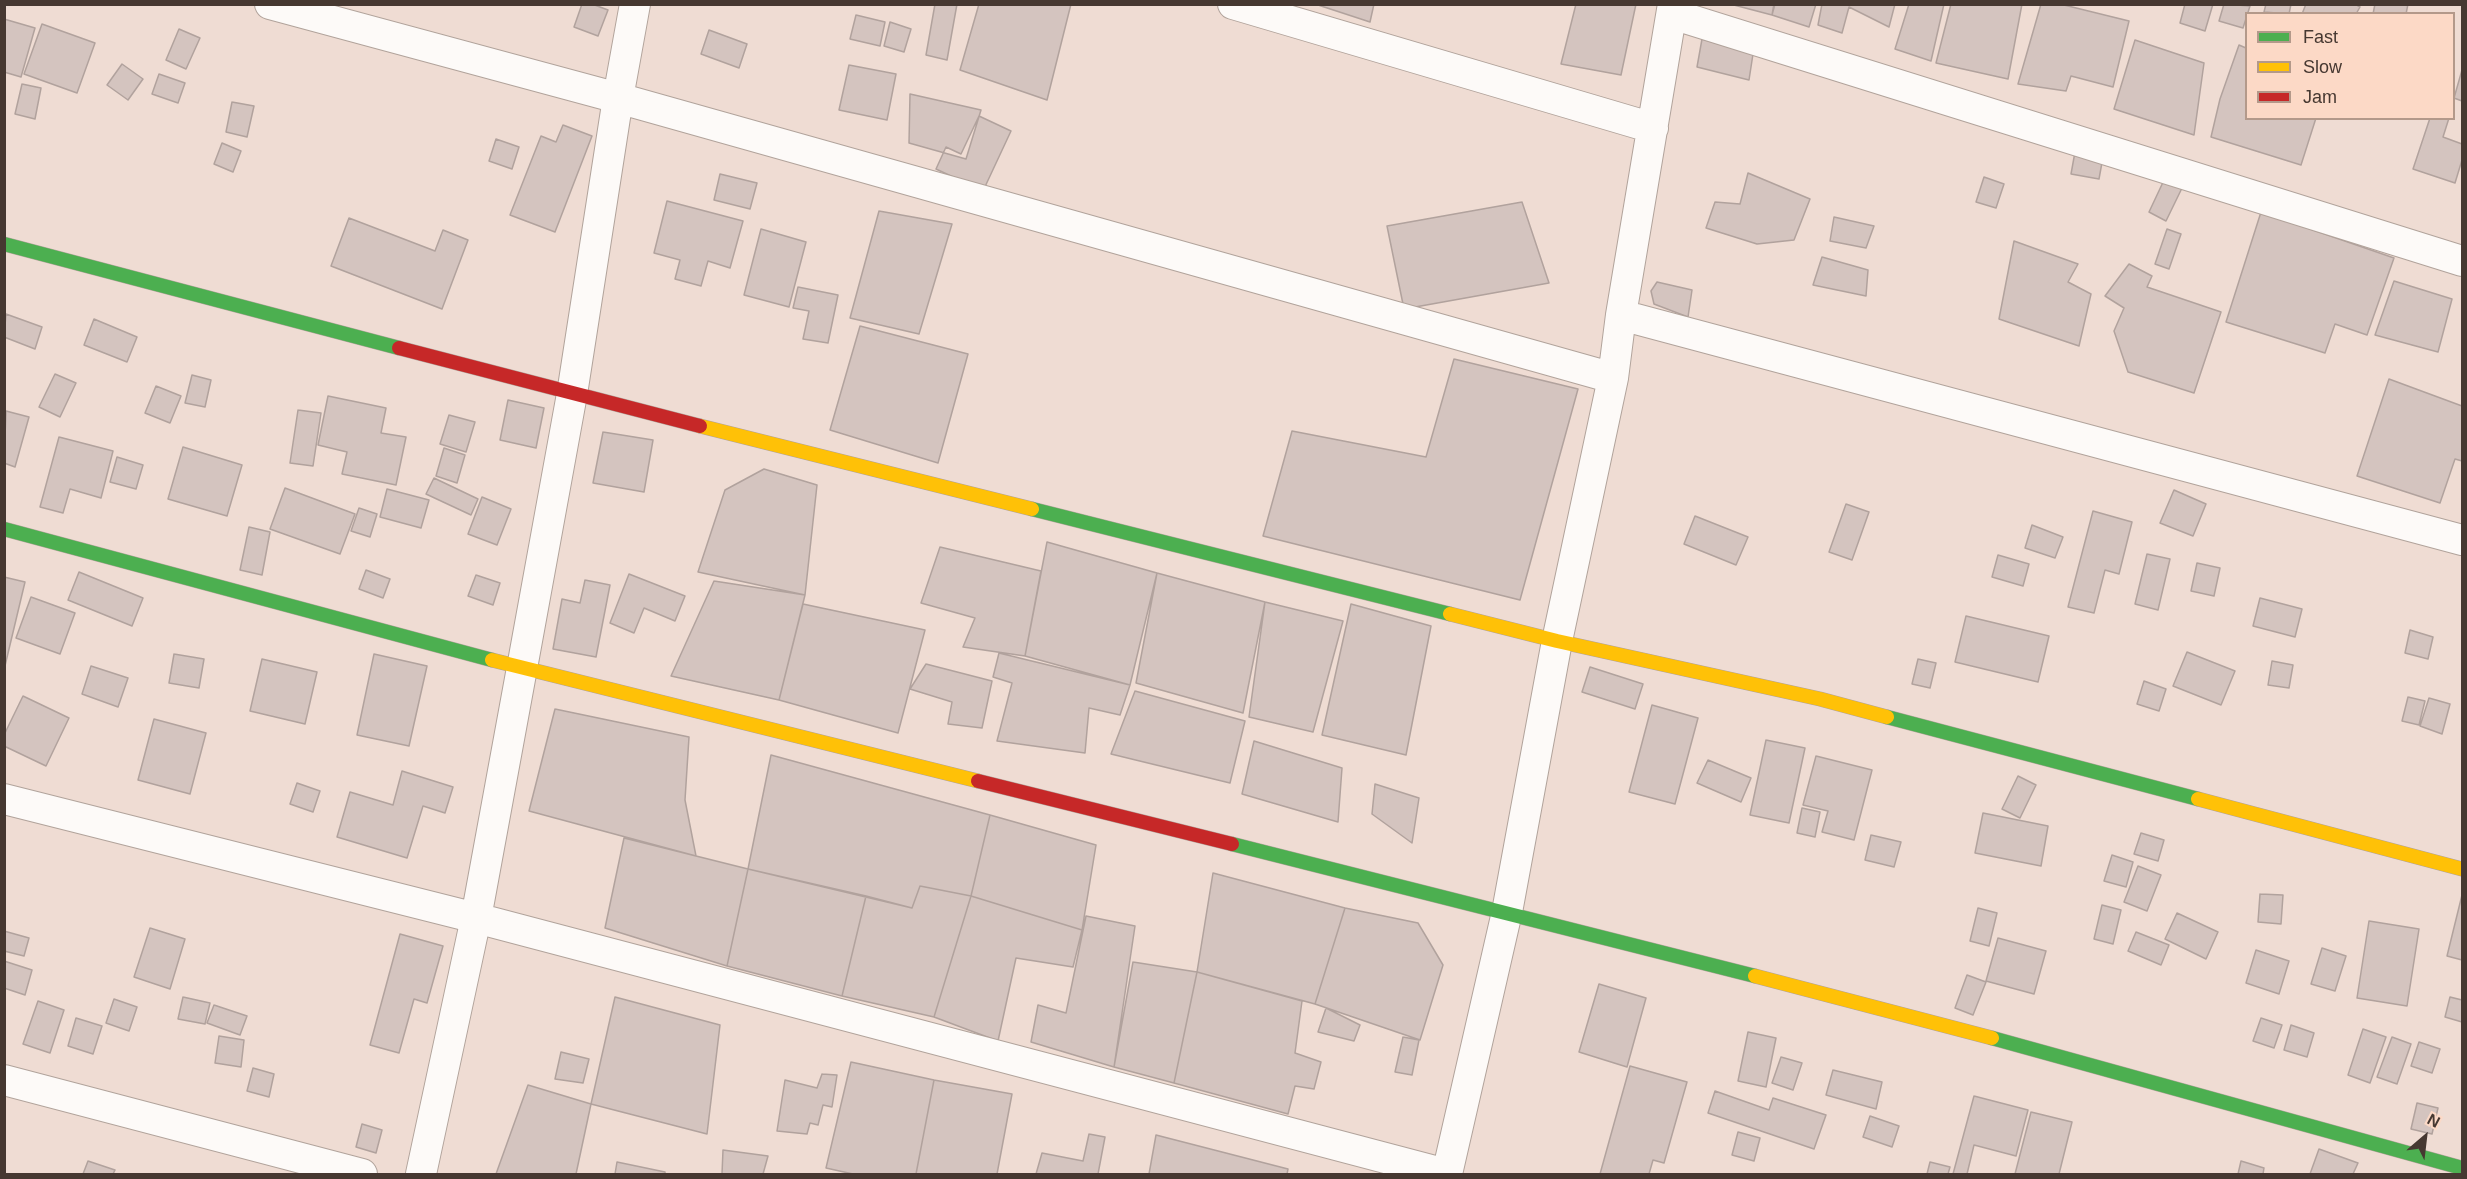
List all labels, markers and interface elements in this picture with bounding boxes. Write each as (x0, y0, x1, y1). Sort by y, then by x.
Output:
legend (2245, 12, 2455, 120)
text: Fast (2303, 27, 2338, 47)
text: Slow (2303, 57, 2342, 77)
text: Jam (2303, 87, 2337, 107)
north arrow (2395, 1107, 2455, 1167)
text: N (2425, 1110, 2443, 1131)

